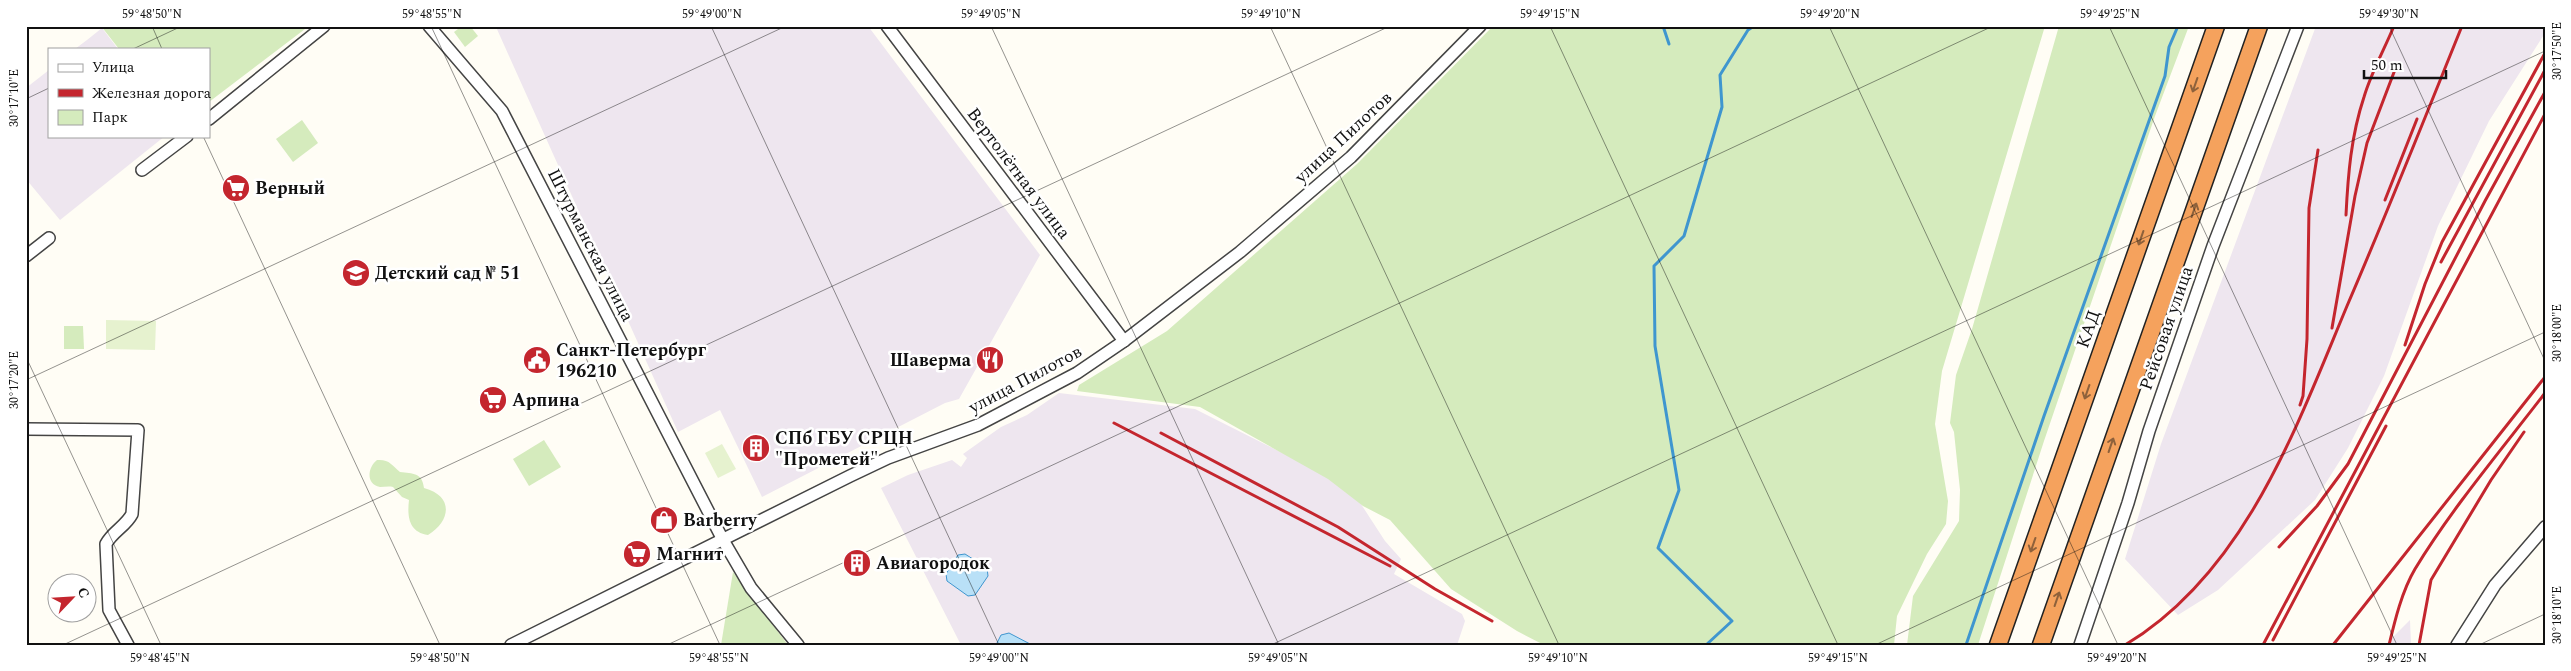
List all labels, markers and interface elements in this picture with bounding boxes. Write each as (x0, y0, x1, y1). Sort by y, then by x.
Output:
text: 59°48'50"N (122, 5, 182, 24)
text: 59°48'55"N (402, 5, 462, 24)
text: 59°49'00"N (682, 5, 742, 24)
text: 59°49'05"N (961, 5, 1021, 24)
text: 59°49'10"N (1241, 5, 1301, 24)
text: 59°49'15"N (1520, 5, 1580, 24)
text: 59°49'20"N (1800, 5, 1860, 24)
text: 59°49'25"N (2080, 5, 2140, 24)
text: 59°49'30"N (2359, 5, 2419, 24)
text: 30°17'50"E (2548, 22, 2567, 80)
legend (48, 48, 210, 138)
scale bar (2364, 48, 2446, 80)
text: 50 m (2371, 54, 2403, 77)
text: Улица (92, 56, 135, 79)
text: 30°17'10"E (5, 69, 24, 127)
one-way arrow (2190, 77, 2199, 92)
text: Железная дорога (92, 82, 212, 105)
street label: улица Пилотов (1288, 85, 1398, 190)
street label: Вертолётная улица (960, 102, 1077, 245)
text: Парк (92, 106, 128, 129)
street label: Штурманская улица (540, 164, 641, 327)
supermarket icon: Верный (221, 173, 251, 203)
place label: Верный (255, 175, 325, 202)
one-way arrow (2190, 202, 2199, 218)
one-way arrow (2136, 230, 2145, 246)
school or university icon: Детский сад № 51 (341, 258, 371, 288)
place label: Детский сад № 51 (375, 260, 520, 287)
street label: Рейсовая улица (2133, 262, 2200, 394)
text: 30°18'00"E (2548, 304, 2567, 362)
street label: КАД (2069, 306, 2108, 352)
place label: Санкт-Петербург 196210 (556, 337, 707, 385)
street label: улица Пилотов (963, 338, 1087, 421)
public building icon: Санкт-Петербург 196210 (522, 345, 552, 375)
restaurant icon: Шаверма (975, 345, 1005, 375)
place label: Шаверма (890, 347, 972, 374)
text: 30°17'20"E (5, 351, 24, 409)
one-way arrow (2082, 383, 2091, 399)
supermarket icon: Арпина (478, 385, 508, 415)
place label: Арпина (512, 387, 580, 414)
place label: СПб ГБУ СРЦН "Прометей" (775, 425, 913, 473)
building icon: СПб ГБУ СРЦН "Прометей" (741, 433, 771, 463)
one-way arrow (2107, 438, 2116, 454)
shop icon: Barberry (649, 505, 679, 535)
place label: Barberry (683, 507, 758, 534)
one-way arrow (2028, 537, 2037, 552)
supermarket icon: Магнит (622, 539, 652, 569)
place label: Магнит (656, 541, 723, 568)
building icon: Авиагородок (842, 548, 872, 578)
place label: Авиагородок (876, 550, 990, 577)
north arrow (48, 574, 98, 624)
text: С (72, 584, 95, 602)
text: 30°18'10"E (2548, 586, 2567, 644)
one-way arrow (2053, 591, 2063, 607)
text: 59°48'45"N (130, 649, 190, 668)
text: 59°48'50"N (410, 649, 470, 668)
text: 59°48'55"N (689, 649, 749, 668)
text: 59°49'00"N (969, 649, 1029, 668)
text: 59°49'05"N (1248, 649, 1308, 668)
text: 59°49'10"N (1528, 649, 1588, 668)
text: 59°49'15"N (1808, 649, 1868, 668)
text: 59°49'20"N (2087, 649, 2147, 668)
text: 59°49'25"N (2367, 649, 2427, 668)

